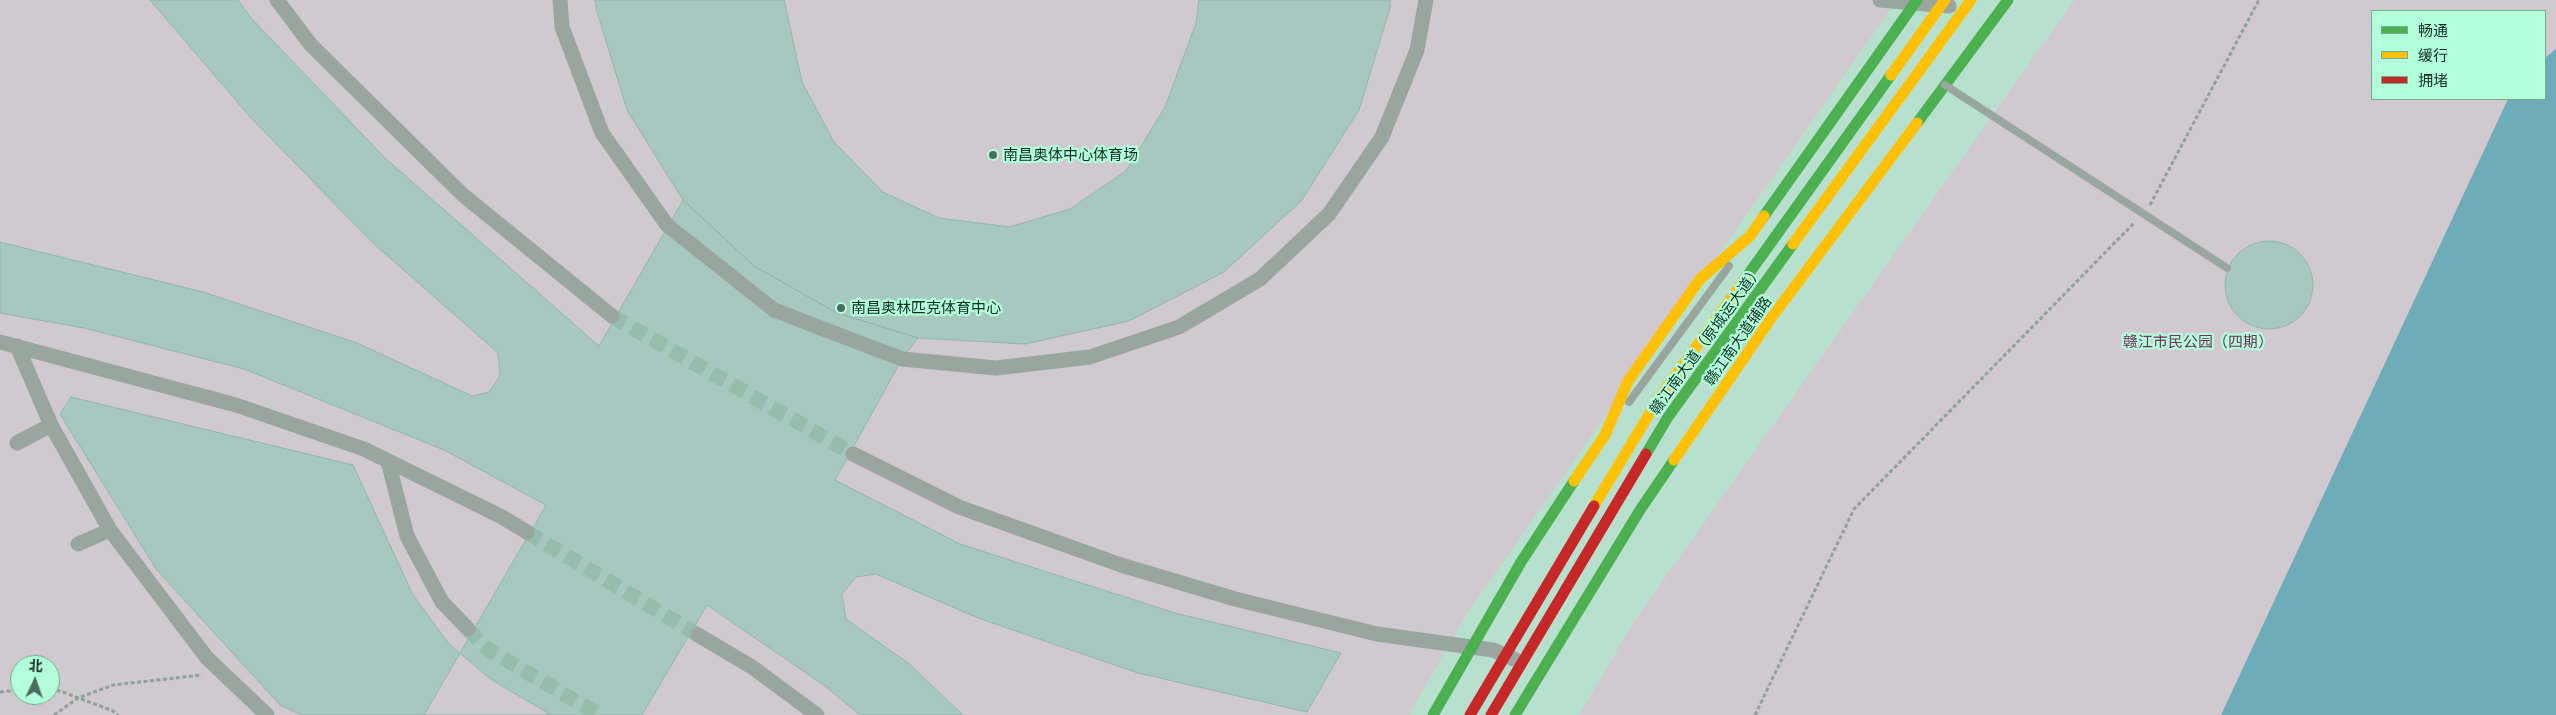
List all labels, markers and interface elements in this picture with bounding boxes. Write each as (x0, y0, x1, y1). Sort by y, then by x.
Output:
legend (2371, 10, 2546, 100)
text: 畅通 (2418, 21, 2448, 39)
text: 缓行 (2418, 46, 2448, 64)
text: 拥堵 (2418, 71, 2448, 89)
place label: 南昌奥体中心体育场 (1003, 146, 1138, 164)
marker: 南昌奥体中心体育场 (987, 149, 999, 161)
street label: 赣江南大道（原城运大道） (1646, 262, 1766, 418)
street label: 赣江南大道辅路 (1701, 293, 1775, 389)
place label: 南昌奥林匹克体育中心 (851, 299, 1001, 317)
marker: 南昌奥林匹克体育中心 (835, 302, 847, 314)
park label: 赣江市民公园（四期） (2123, 333, 2273, 351)
north arrow (10, 655, 60, 705)
text: 北 (28, 657, 43, 674)

